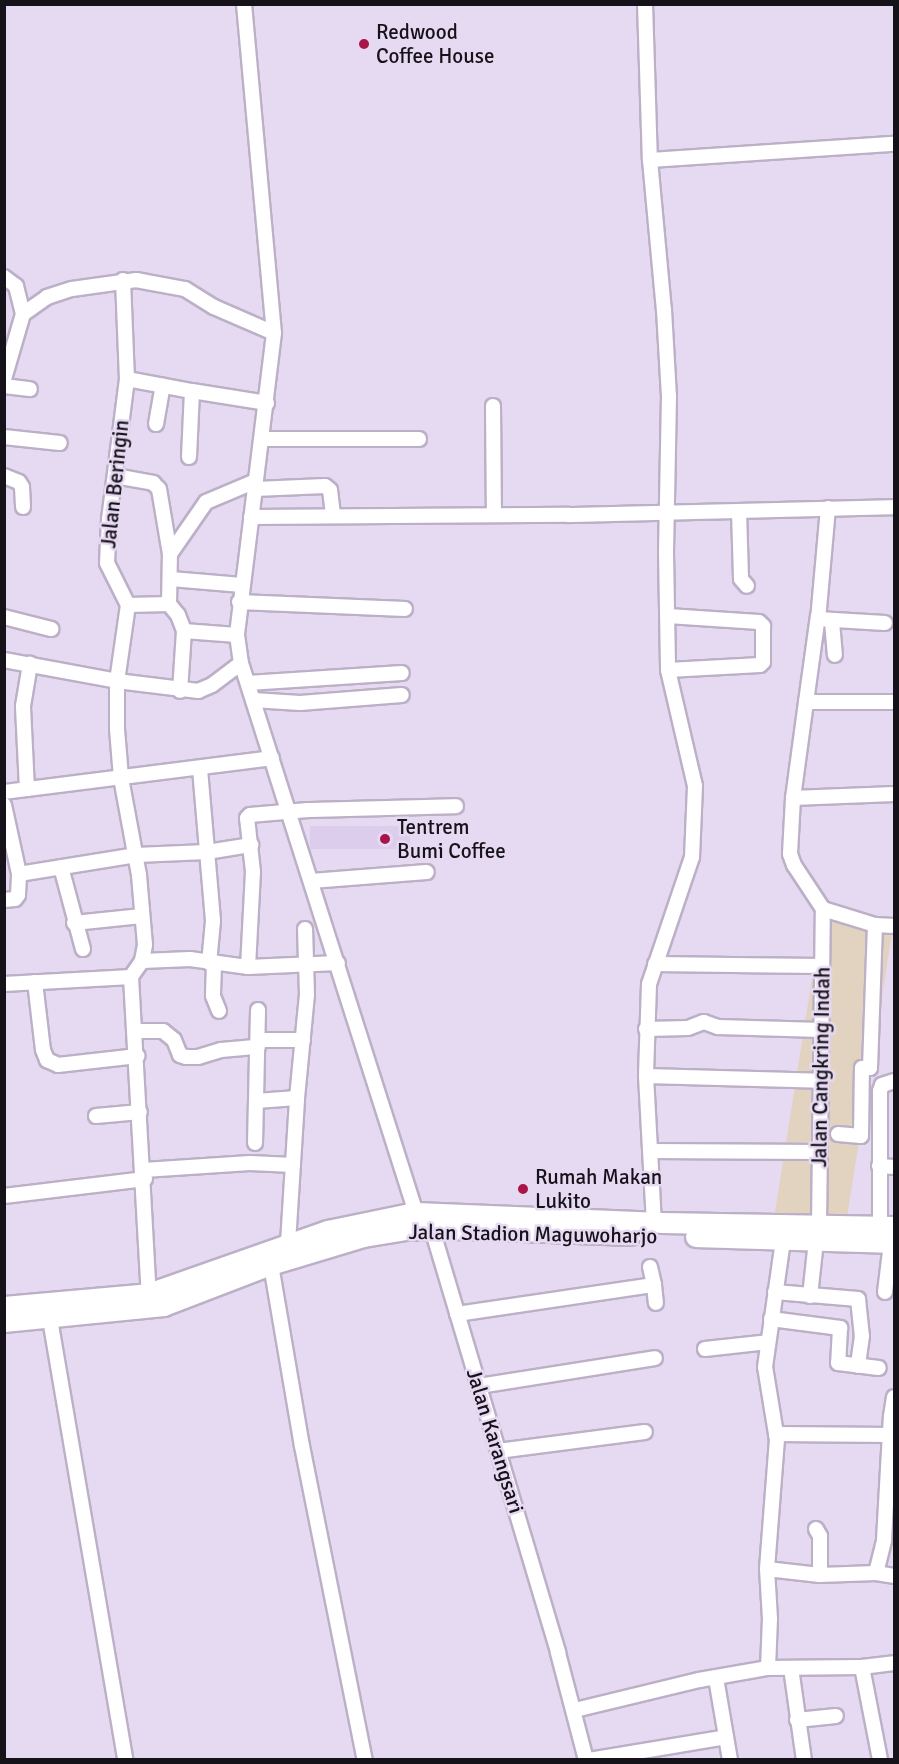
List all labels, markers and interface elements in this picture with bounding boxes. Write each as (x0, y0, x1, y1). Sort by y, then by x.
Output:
place label: Redwood Coffee House (376, 19, 494, 69)
marker: Redwood Coffee House (357, 37, 371, 51)
street label: Jalan Beringin (96, 419, 134, 549)
place label: Tentrem Bumi Coffee (397, 814, 506, 864)
marker: Tentrem Bumi Coffee (378, 832, 392, 846)
street label: Jalan Cangkring Indah (807, 967, 835, 1167)
place label: Rumah Makan Lukito (535, 1164, 662, 1214)
marker: Rumah Makan Lukito (516, 1182, 530, 1196)
street label: Jalan Stadion Maguwoharjo (409, 1219, 657, 1249)
street label: Jalan Karangsari (461, 1366, 529, 1516)

